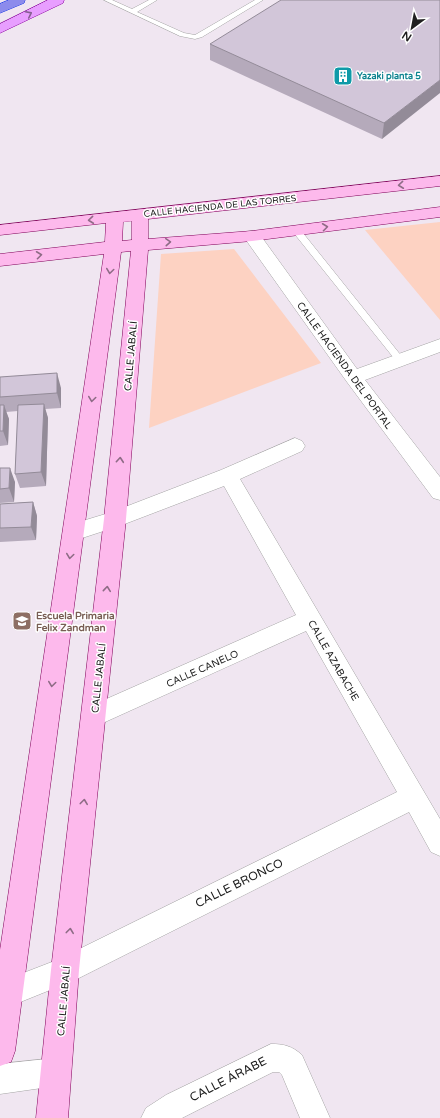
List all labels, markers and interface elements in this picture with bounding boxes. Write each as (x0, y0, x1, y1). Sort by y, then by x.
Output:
north arrow (392, 8, 432, 48)
one-way arrow (25, 11, 32, 19)
text: N (400, 28, 414, 44)
building icon: Yazaki planta 5 (332, 65, 354, 87)
place label: Yazaki planta 5 (357, 71, 421, 82)
one-way arrow (398, 180, 404, 189)
street label: CALLE HACIENDA DE LAS TORRES (143, 193, 297, 220)
one-way arrow (88, 216, 94, 225)
one-way arrow (322, 222, 328, 231)
one-way arrow (165, 238, 171, 247)
one-way arrow (36, 251, 42, 260)
one-way arrow (106, 268, 115, 274)
street label: CALLE HACIENDA DEL PORTAL (294, 300, 395, 432)
street label: CALLE JABALÍ (122, 321, 140, 391)
one-way arrow (88, 396, 97, 402)
one-way arrow (115, 457, 124, 463)
one-way arrow (66, 553, 75, 559)
one-way arrow (103, 586, 112, 592)
school or university icon: Escuela Primaria Felix Zandman (11, 610, 33, 632)
place label: Escuela Primaria Felix Zandman (36, 610, 115, 634)
street label: CALLE AZABACHE (305, 618, 361, 703)
street label: CALLE JABALÍ (89, 643, 109, 714)
street label: CALLE CANELO (165, 648, 240, 690)
one-way arrow (48, 681, 57, 688)
one-way arrow (80, 799, 89, 805)
street label: CALLE BRONCO (193, 856, 285, 910)
one-way arrow (65, 928, 74, 934)
street label: CALLE JABALÍ (55, 966, 73, 1036)
street label: CALLE ÁRABE (187, 1053, 269, 1104)

